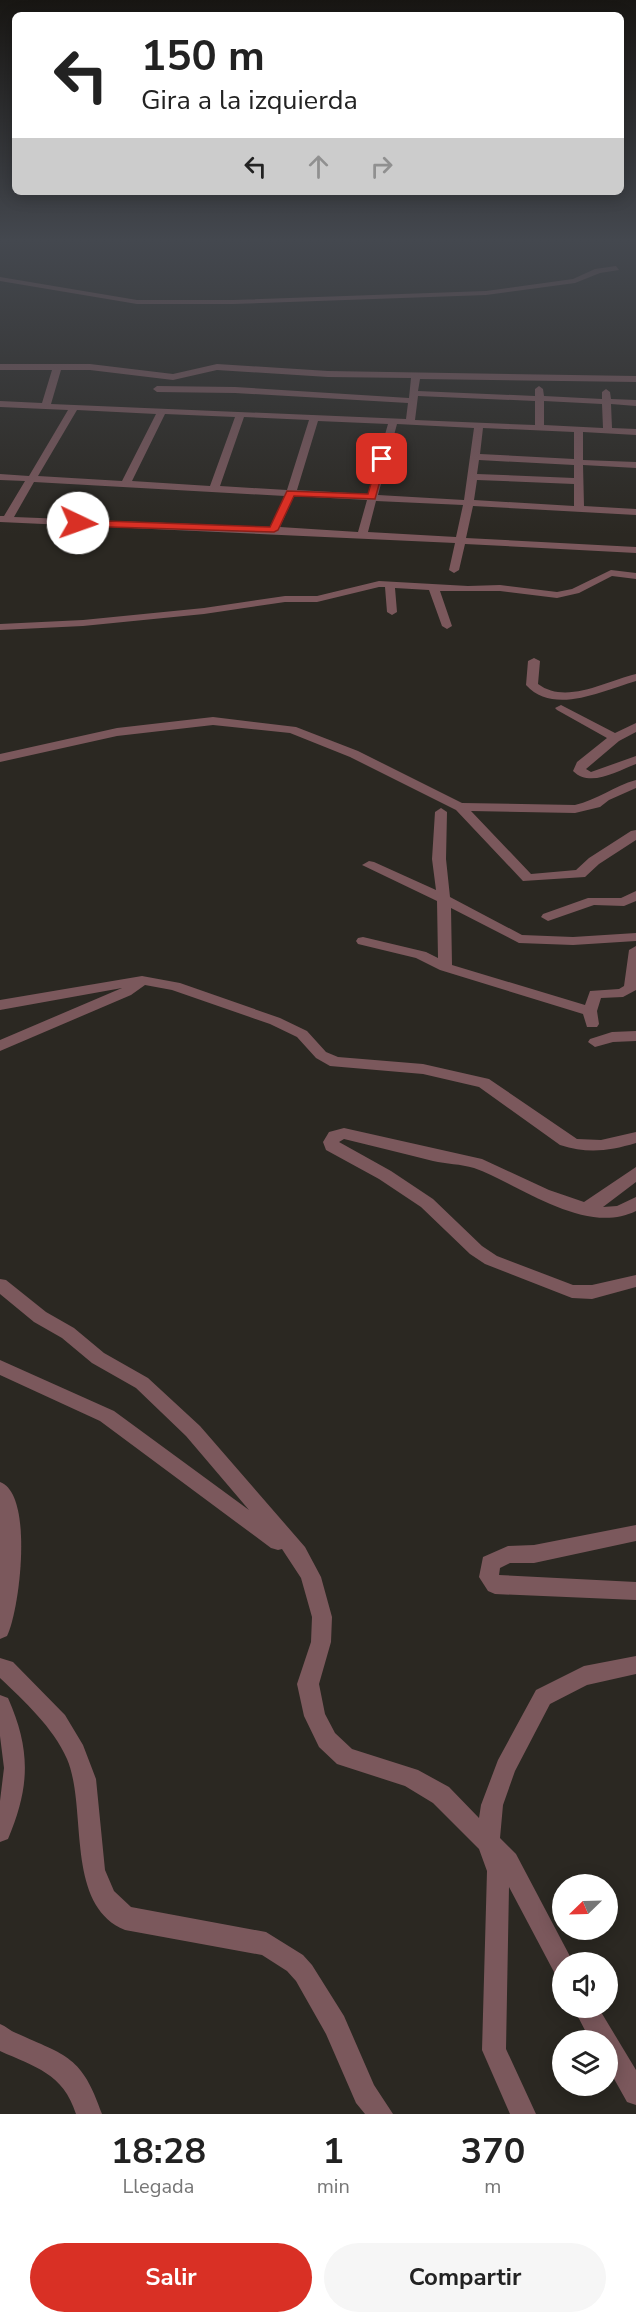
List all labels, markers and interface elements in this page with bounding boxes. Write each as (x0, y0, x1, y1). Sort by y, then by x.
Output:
text: 150 m (141, 28, 265, 85)
icon: left (42, 36, 120, 114)
text: Gira a la izquierda (141, 82, 358, 119)
icon: left (239, 150, 272, 183)
icon: ahead (302, 150, 335, 183)
icon: right (365, 150, 398, 183)
pin (356, 433, 407, 484)
icon: arrive (365, 442, 398, 475)
position arrow (46, 491, 110, 555)
north arrow (552, 1874, 618, 1940)
map controls (552, 1874, 618, 2096)
button: sound (552, 1952, 618, 2018)
button: layers (552, 2030, 618, 2096)
text: 18:28 (111, 2127, 206, 2176)
text: 1 (322, 2127, 344, 2176)
text: 370 (460, 2127, 525, 2176)
text: Llegada (122, 2173, 194, 2200)
text: min (317, 2173, 350, 2200)
text: m (484, 2173, 501, 2200)
button: Salir (30, 2243, 312, 2312)
button: Compartir (324, 2243, 606, 2312)

